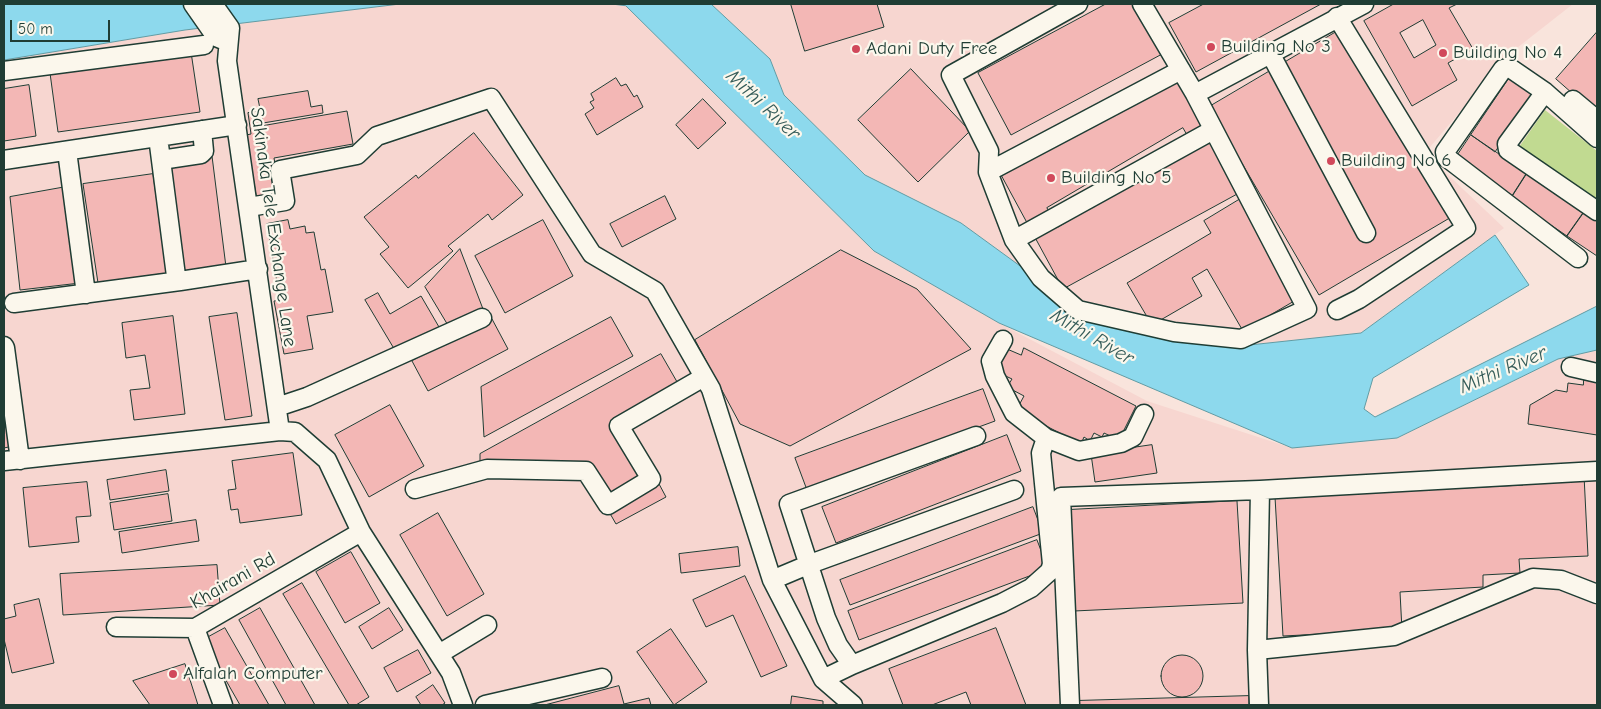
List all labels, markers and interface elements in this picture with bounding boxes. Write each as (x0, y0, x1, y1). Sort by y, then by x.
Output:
scale bar (12, 10, 112, 42)
text: 50 m (18, 20, 53, 38)
place label: Building No 3 (1221, 36, 1331, 58)
place label: Adani Duty Free (866, 38, 997, 60)
marker: Building No 3 (1205, 41, 1217, 53)
place label: Building No 4 (1453, 42, 1562, 64)
marker: Adani Duty Free (850, 43, 862, 55)
marker: Building No 4 (1437, 47, 1449, 59)
water label: Mithi River (721, 65, 805, 145)
street label: Sakinaka Tele Exchange Lane (245, 106, 301, 348)
place label: Building No 6 (1341, 150, 1451, 172)
marker: Building No 6 (1325, 155, 1337, 167)
place label: Building No 5 (1061, 167, 1171, 189)
marker: Building No 5 (1045, 172, 1057, 184)
water label: Mithi River (1046, 304, 1138, 370)
water label: Mithi River (1456, 341, 1550, 399)
street label: Khairani Rd (186, 548, 280, 614)
place label: Alfalah Computer (183, 663, 323, 685)
marker: Alfalah Computer (167, 668, 179, 680)

